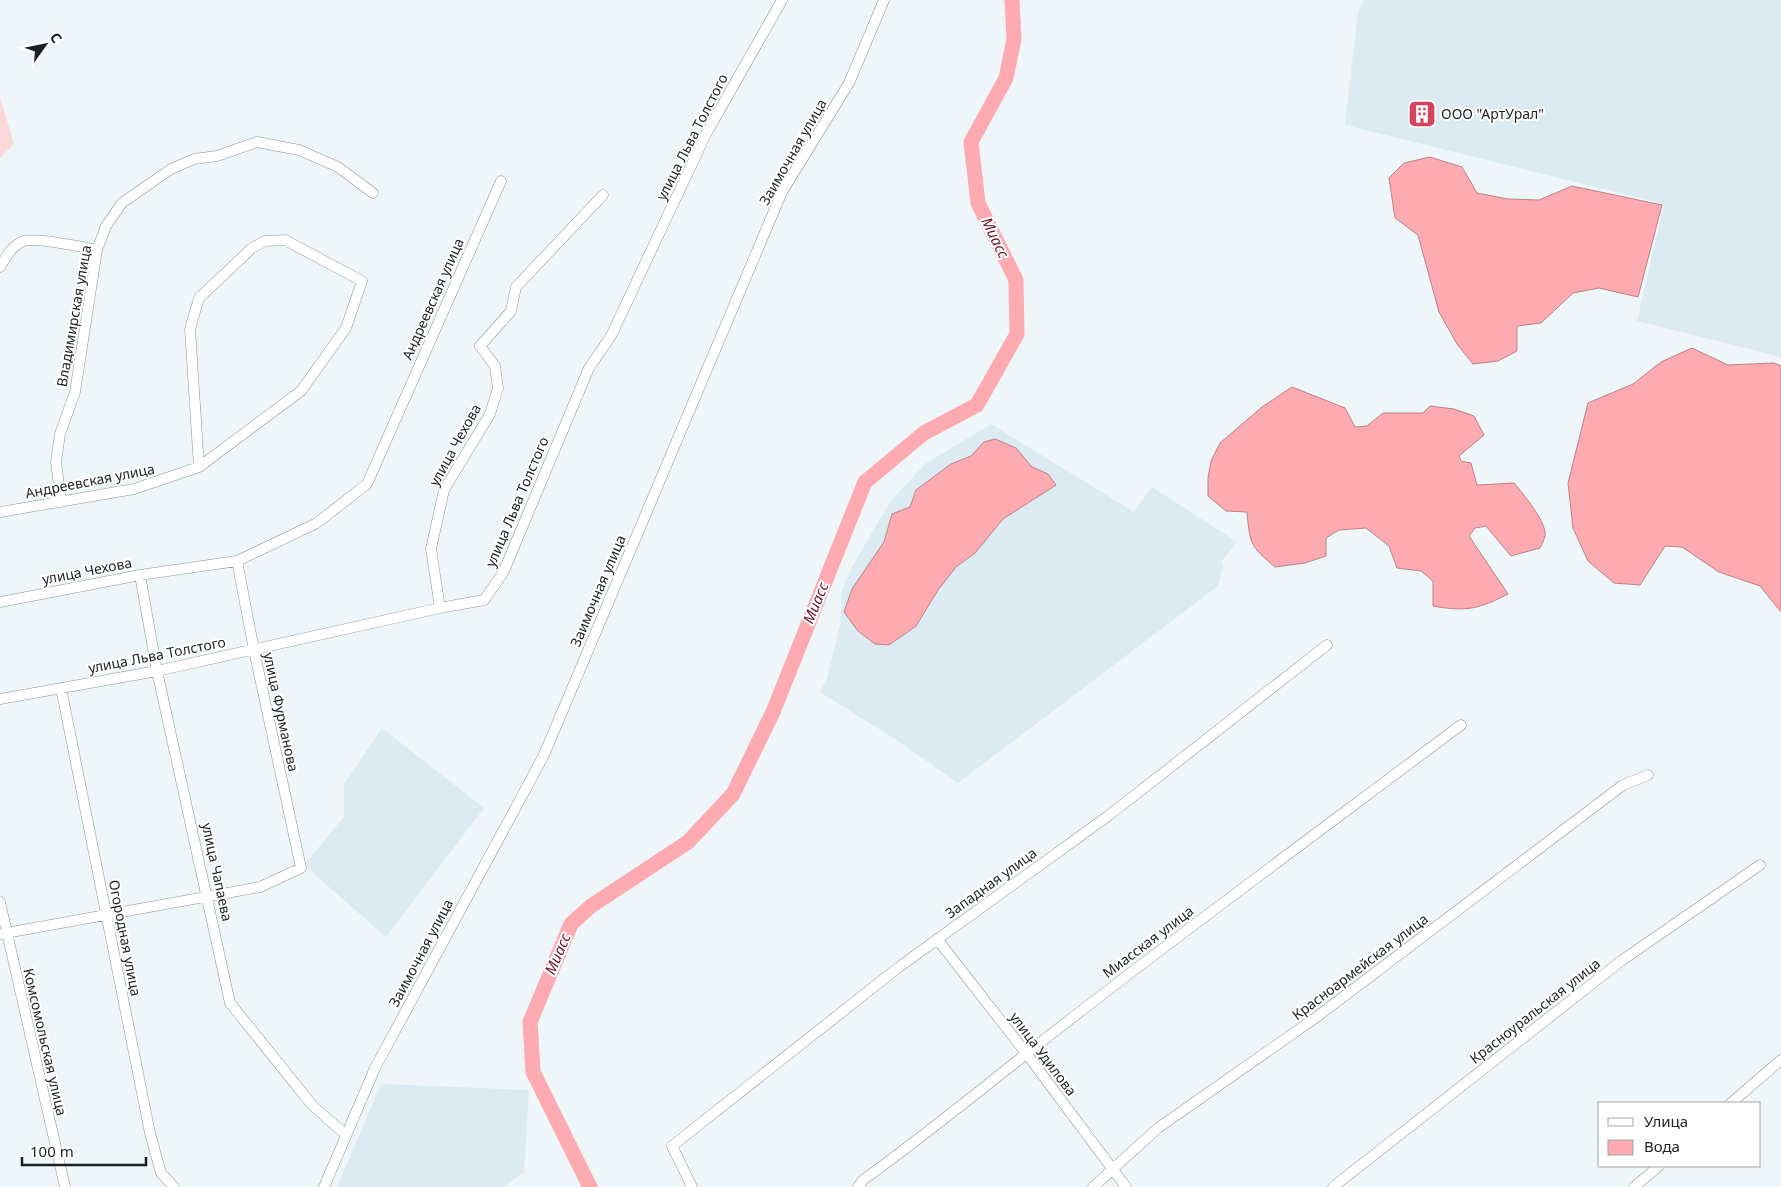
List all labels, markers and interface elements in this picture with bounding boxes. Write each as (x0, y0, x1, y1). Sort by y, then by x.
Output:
north arrow (20, 20, 70, 70)
text: С (46, 29, 67, 47)
street label: улица Льва Толстого (651, 70, 732, 203)
street label: Заимочная улица (754, 95, 831, 208)
building icon: ООО "АртУрал" (1407, 99, 1437, 129)
place label: ООО "АртУрал" (1441, 104, 1544, 123)
water label: Миасс (977, 214, 1014, 261)
street label: Андреевская улица (397, 235, 468, 363)
street label: Владимирская улица (52, 244, 95, 388)
street label: улица Чехова (424, 400, 485, 489)
street label: улица Льва Толстого (480, 434, 553, 570)
street label: Андреевская улица (24, 459, 156, 502)
street label: Заимочная улица (565, 532, 630, 650)
street label: улица Чехова (40, 552, 133, 589)
water label: Миасс (798, 579, 832, 626)
street label: улица Льва Толстого (87, 632, 227, 677)
street label: улица Фурманова (260, 650, 303, 773)
street label: улица Чапаева (198, 821, 237, 923)
street label: Западная улица (941, 843, 1040, 922)
street label: Огородная улица (105, 878, 146, 998)
street label: Заимочная улица (384, 896, 457, 1010)
street label: Миасская улица (1098, 901, 1197, 982)
street label: Красноармейская улица (1288, 909, 1432, 1024)
water label: Миасс (539, 930, 575, 977)
street label: Красноуральская улица (1465, 954, 1604, 1068)
street label: Комсомольская улица (19, 966, 72, 1117)
street label: улица Удилова (1006, 1008, 1081, 1099)
legend (1598, 1102, 1761, 1167)
text: Улица (1644, 1111, 1688, 1131)
scale bar (22, 1134, 146, 1166)
text: Вода (1644, 1136, 1680, 1156)
text: 100 m (30, 1141, 74, 1161)

